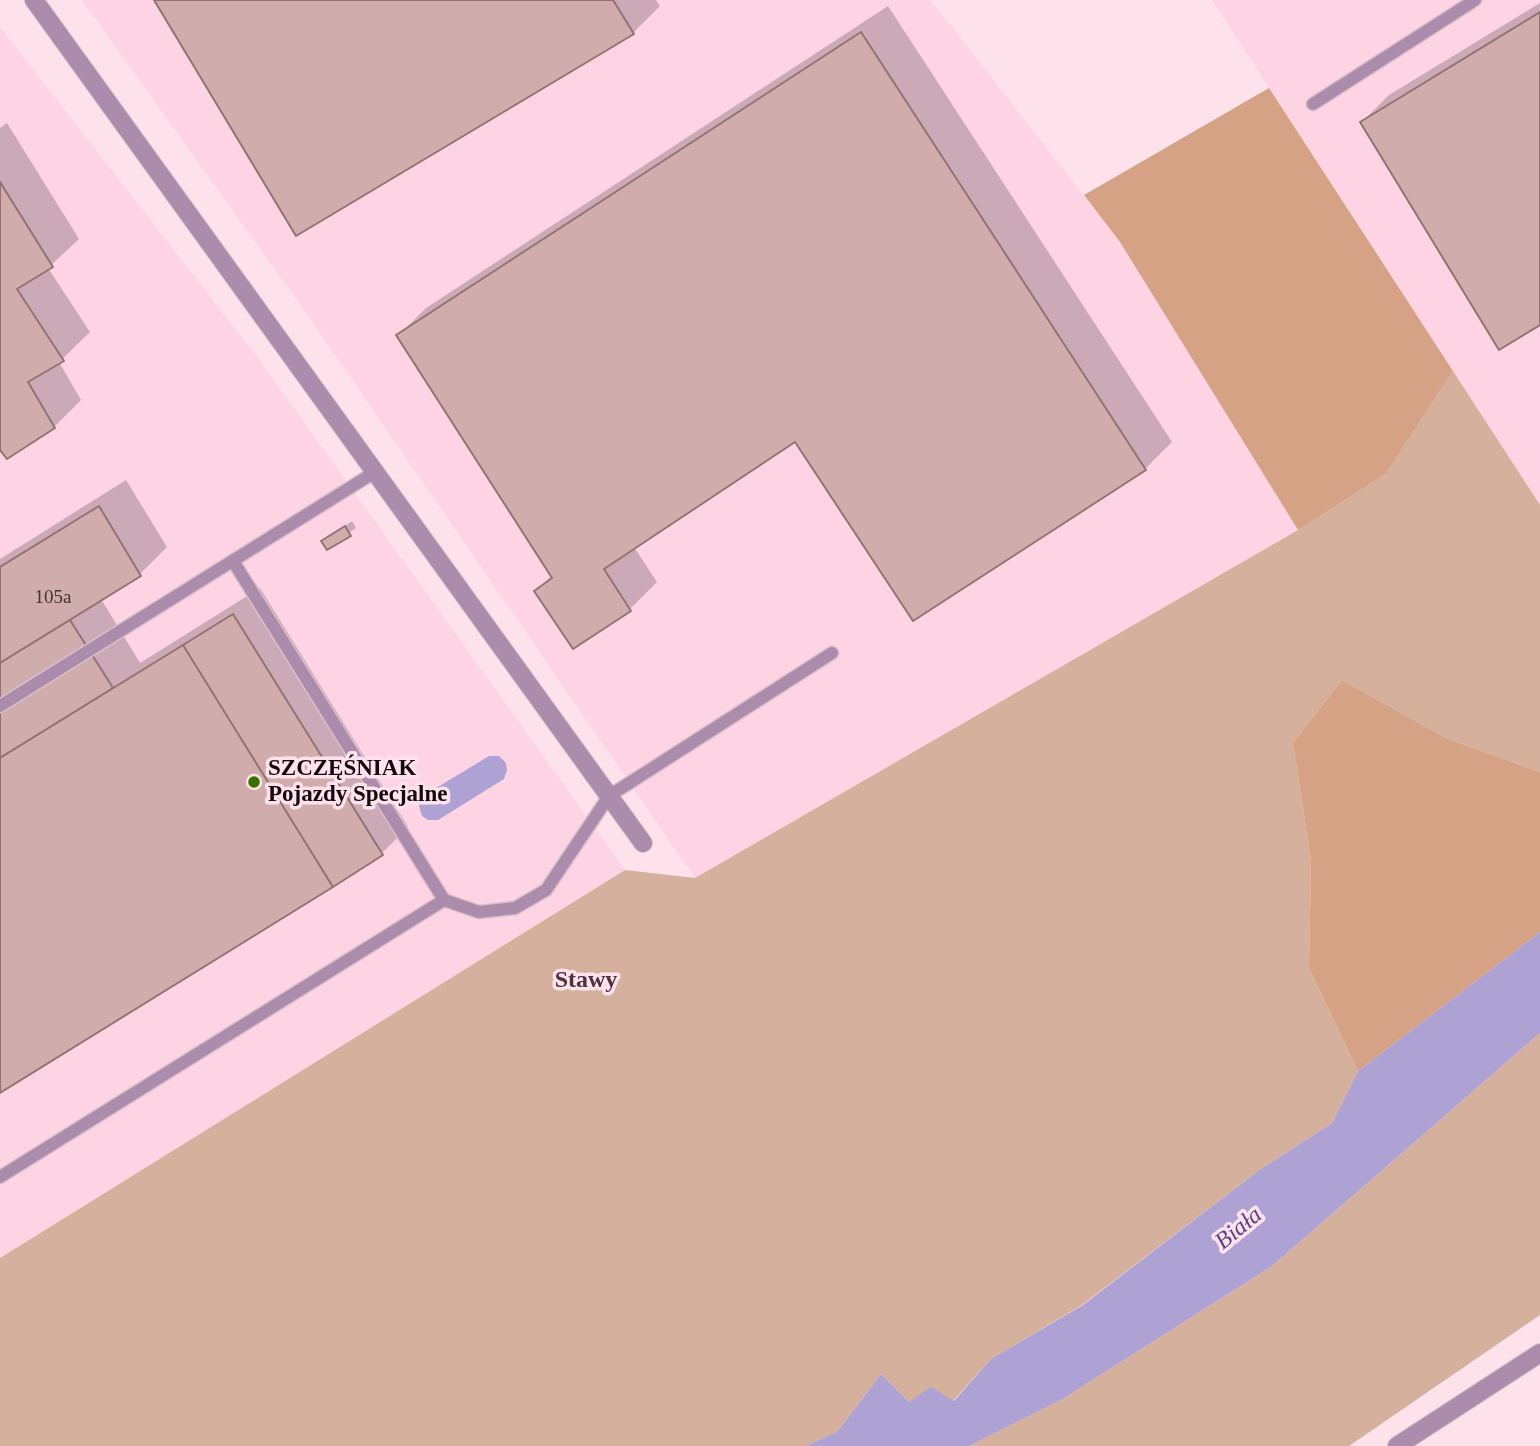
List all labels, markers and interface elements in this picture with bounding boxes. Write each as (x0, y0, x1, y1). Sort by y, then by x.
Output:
house number: 105a (35, 587, 71, 609)
place label: SZCZĘŚNIAK Pojazdy Specjalne (268, 755, 448, 809)
marker: SZCZĘŚNIAK Pojazdy Specjalne (246, 774, 262, 790)
district label: Stawy (555, 967, 617, 995)
water label: Biała (1210, 1201, 1268, 1257)

